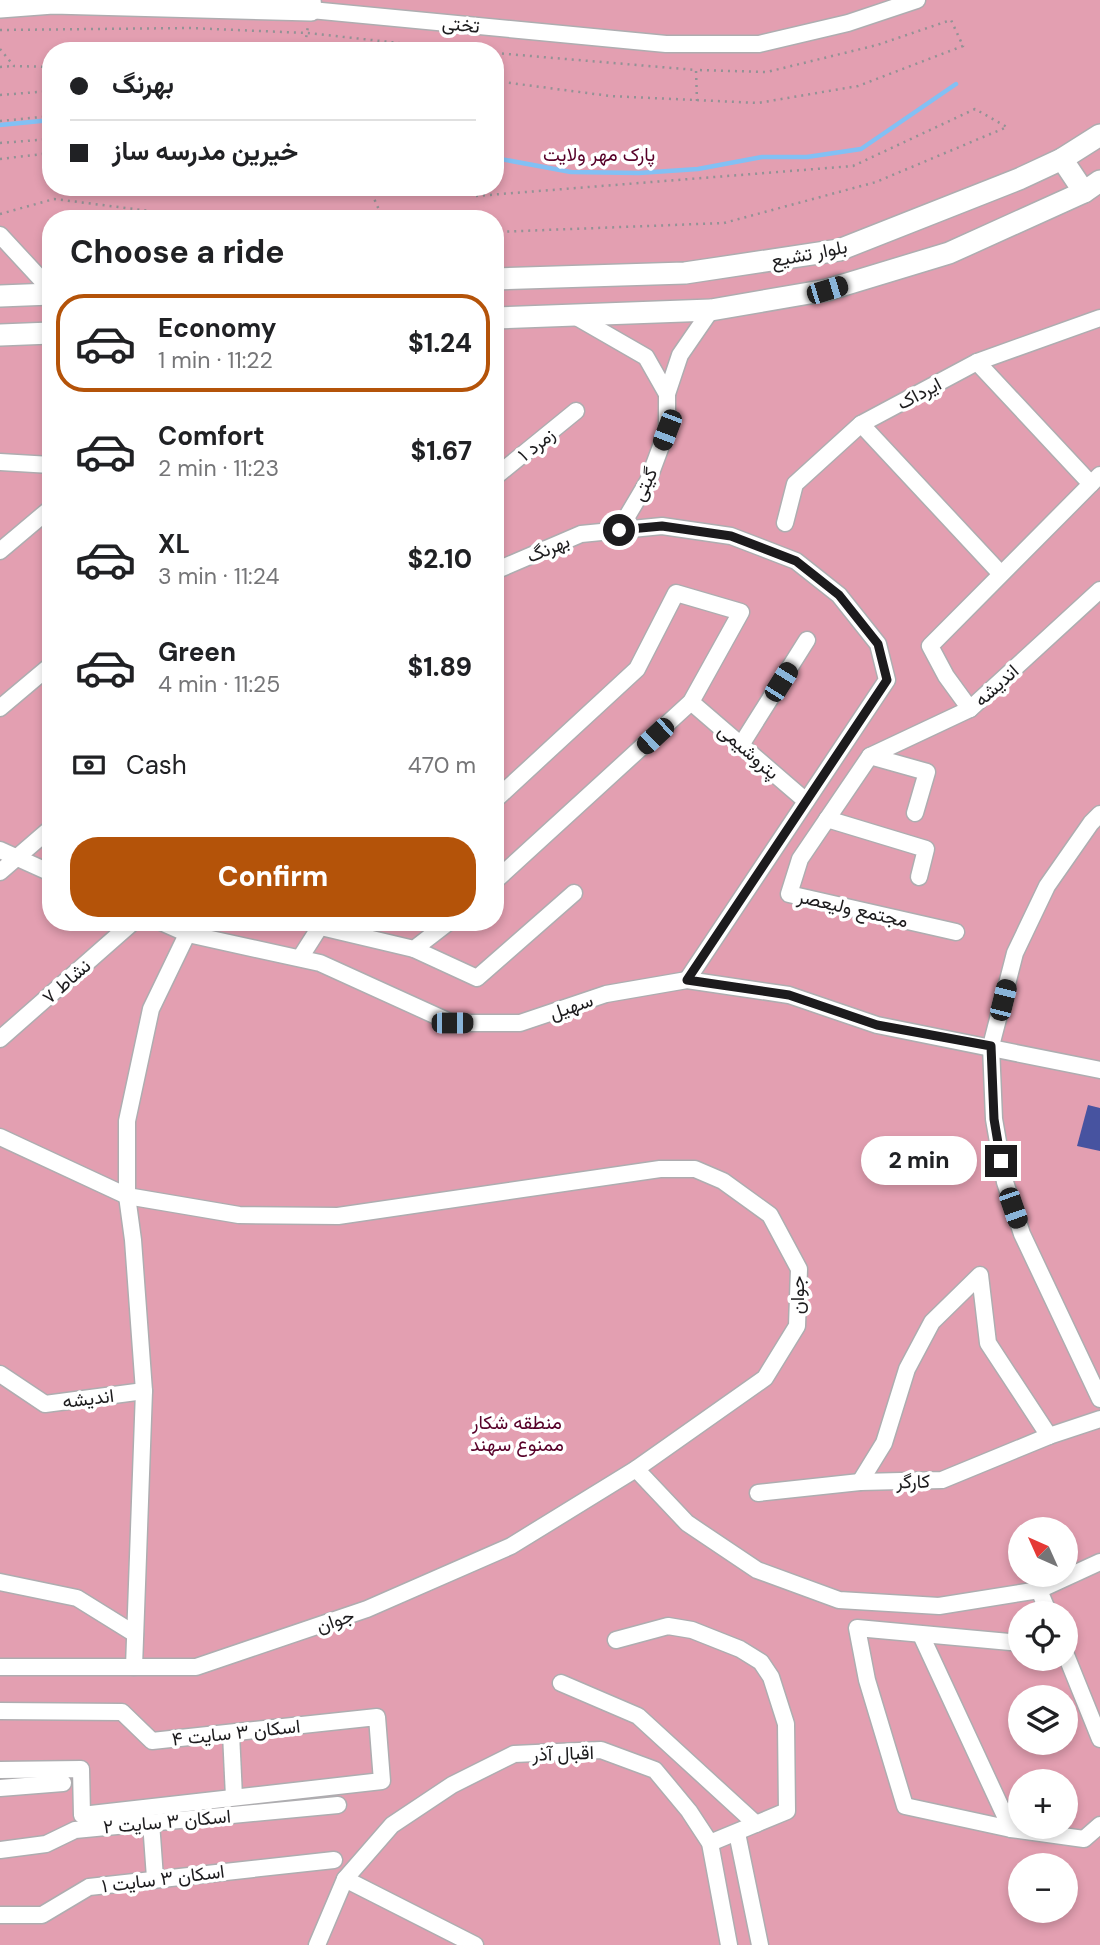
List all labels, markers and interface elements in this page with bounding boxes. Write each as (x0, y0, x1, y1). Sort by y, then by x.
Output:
street label: تختی (441, 10, 481, 39)
text: بهرنگ (112, 67, 174, 101)
text: خیرین مدرسه ساز (112, 134, 298, 168)
park label: پارک مهر ولایت (543, 142, 655, 168)
text: Choose a ride (70, 231, 285, 273)
street label: بلوار تشیع (769, 234, 850, 274)
car (804, 274, 851, 306)
text: Economy (158, 311, 276, 345)
icon: car (74, 312, 137, 375)
text: $1.24 (408, 326, 472, 360)
text: 1 min · 11:22 (158, 345, 273, 375)
street label: ایرداک (893, 371, 946, 416)
car (650, 407, 685, 453)
text: Comfort (158, 419, 264, 453)
icon: car (74, 420, 137, 483)
street label: زمرد ۱ (513, 422, 560, 467)
text: $1.67 (410, 434, 472, 468)
text: 2 min · 11:23 (158, 453, 279, 483)
street label: گیتی (626, 463, 663, 505)
route start (603, 514, 635, 546)
text: XL (158, 527, 190, 561)
icon: car (74, 528, 137, 591)
street label: بهرنگ (523, 528, 574, 569)
text: $2.10 (407, 542, 472, 576)
text: 3 min · 11:24 (158, 561, 280, 591)
text: Green (158, 635, 236, 669)
icon: car (74, 636, 137, 699)
text: $1.89 (408, 650, 472, 684)
car (761, 659, 802, 705)
street label: اندیشه (969, 659, 1024, 712)
text: 4 min · 11:25 (158, 669, 280, 699)
car (633, 714, 678, 758)
street label: پتروشیمی (712, 718, 785, 786)
icon: cash (70, 746, 108, 784)
text: Cash (126, 748, 187, 782)
text: 470 m (408, 750, 476, 780)
button: Confirm (70, 837, 476, 917)
street label: مجتمع ولیعصر (794, 883, 911, 934)
street label: نشاط ۷ (37, 953, 96, 1009)
car (988, 977, 1019, 1023)
street label: سهیل (546, 987, 596, 1026)
car (432, 1013, 474, 1034)
callout: 2 min (861, 1136, 976, 1186)
text: 2 min (888, 1145, 950, 1175)
route end (985, 1145, 1017, 1177)
car (997, 1185, 1030, 1231)
street label: جوان (785, 1276, 810, 1314)
street label: اندیشه (61, 1383, 115, 1414)
park label: منطقه شکار ممنوع سهند (470, 1410, 564, 1457)
street label: کارگر (895, 1469, 930, 1494)
north arrow (1008, 1517, 1078, 1587)
map controls (1008, 1517, 1078, 1923)
button: locate (1008, 1601, 1078, 1671)
street label: جوان (313, 1602, 357, 1639)
button: layers (1008, 1685, 1078, 1755)
street label: اسکان ۳ سایت ۴ (171, 1713, 302, 1752)
street label: اقبال آذر (531, 1740, 594, 1767)
button: + (1008, 1769, 1078, 1839)
street label: اسکان ۳ سایت ۲ (102, 1803, 232, 1840)
button: − (1008, 1853, 1078, 1923)
street label: اسکان ۳ سایت ۱ (100, 1859, 226, 1898)

